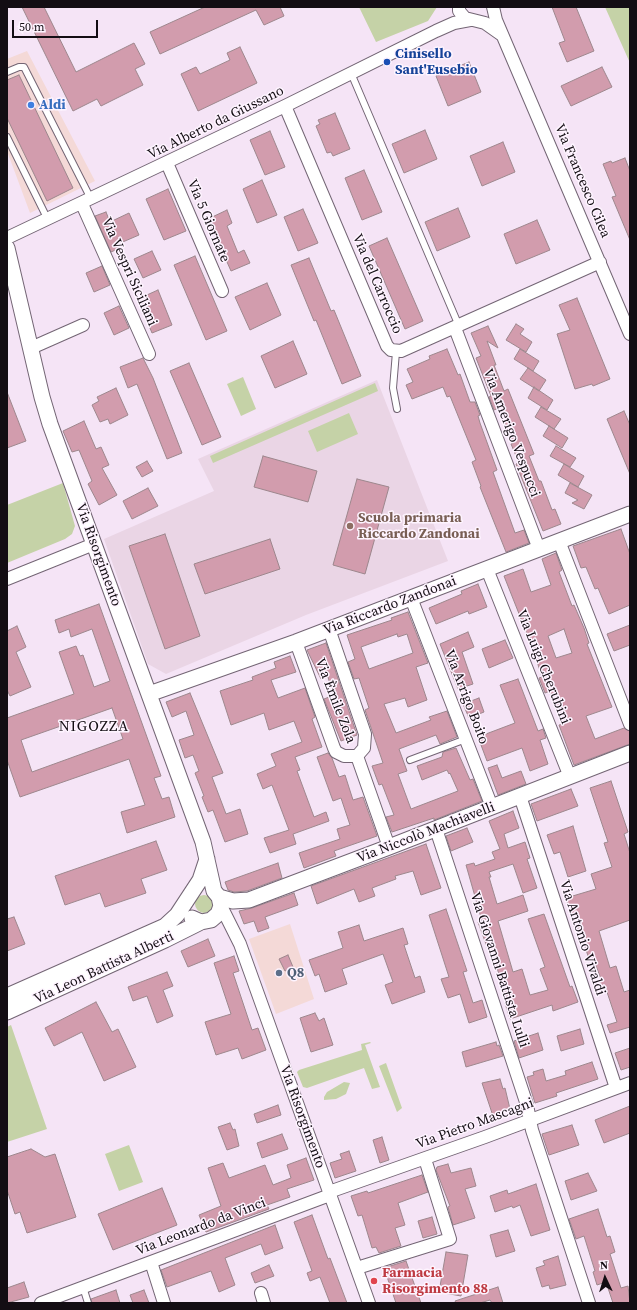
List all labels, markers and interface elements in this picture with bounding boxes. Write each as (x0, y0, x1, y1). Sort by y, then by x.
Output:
scale bar (14, 12, 100, 38)
text: 50 m (19, 19, 45, 35)
place label: Cinisello Sant'Eusebio (395, 46, 478, 78)
marker: Cinisello Sant'Eusebio (382, 57, 392, 67)
street label: Via Alberto da Giussano (145, 83, 287, 163)
place label: Aldi (39, 97, 66, 113)
marker: Aldi (26, 100, 36, 110)
street label: Via Francesco Cilea (550, 122, 614, 240)
street label: Via 5 Giornate (183, 177, 233, 265)
street label: Via Vespri Siciliani (98, 215, 160, 329)
street label: Via del Carroccio (348, 232, 406, 336)
street label: Via Amerigo Vespucci (479, 366, 543, 500)
street label: Via Risorgimento (72, 501, 124, 609)
place label: Scuola primaria Riccardo Zandonai (358, 510, 480, 542)
marker: Scuola primaria Riccardo Zandonai (345, 521, 355, 531)
street label: Via Riccardo Zandonai (321, 573, 459, 639)
street label: Via Luigi Cherubini (512, 607, 574, 727)
street label: Via Arrigo Boito (440, 647, 492, 747)
street label: Via Èmile Zola (311, 656, 359, 746)
district label: NIGOZZA (59, 718, 129, 736)
street label: Via Niccolò Machiavelli (355, 799, 497, 867)
street label: Via Antonio Vivaldi (555, 878, 609, 998)
street label: Via Giovanni Battista Lulli (466, 890, 532, 1050)
street label: Via Leon Battista Alberti (31, 928, 177, 1008)
place label: Q8 (287, 965, 304, 981)
marker: Q8 (274, 968, 284, 978)
street label: Via Risorgimento (276, 1063, 328, 1171)
street label: Via Pietro Mascagni (414, 1095, 536, 1153)
street label: Via Leonardo da Vinci (134, 1194, 268, 1260)
north arrow (585, 1258, 625, 1298)
text: N (600, 1258, 609, 1273)
place label: Farmacia Risorgimento 88 (382, 1265, 488, 1298)
marker: Farmacia Risorgimento 88 (369, 1276, 379, 1286)

